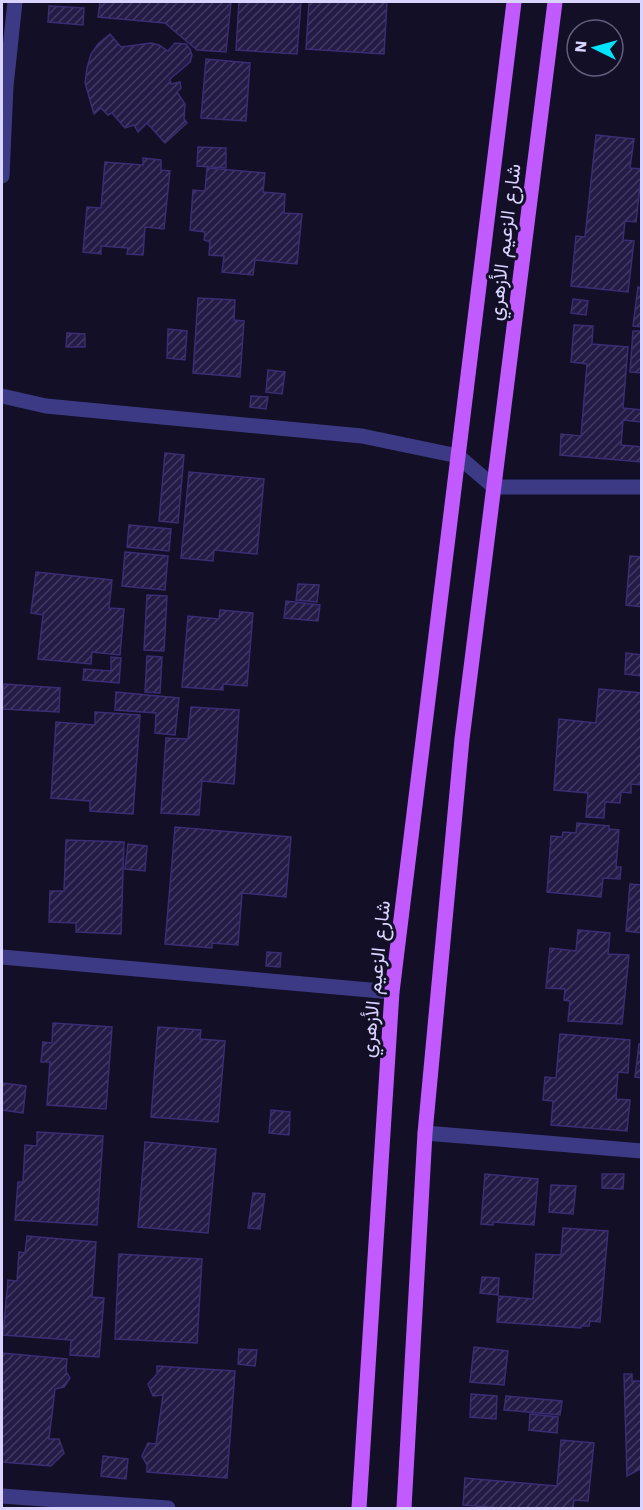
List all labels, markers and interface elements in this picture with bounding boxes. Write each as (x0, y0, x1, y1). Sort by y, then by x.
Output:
north arrow (565, 18, 625, 78)
text: N (571, 40, 591, 53)
street label: شارع الزعيم الأزهري (482, 162, 530, 322)
street label: شارع الزعيم الأزهري (355, 899, 400, 1059)

